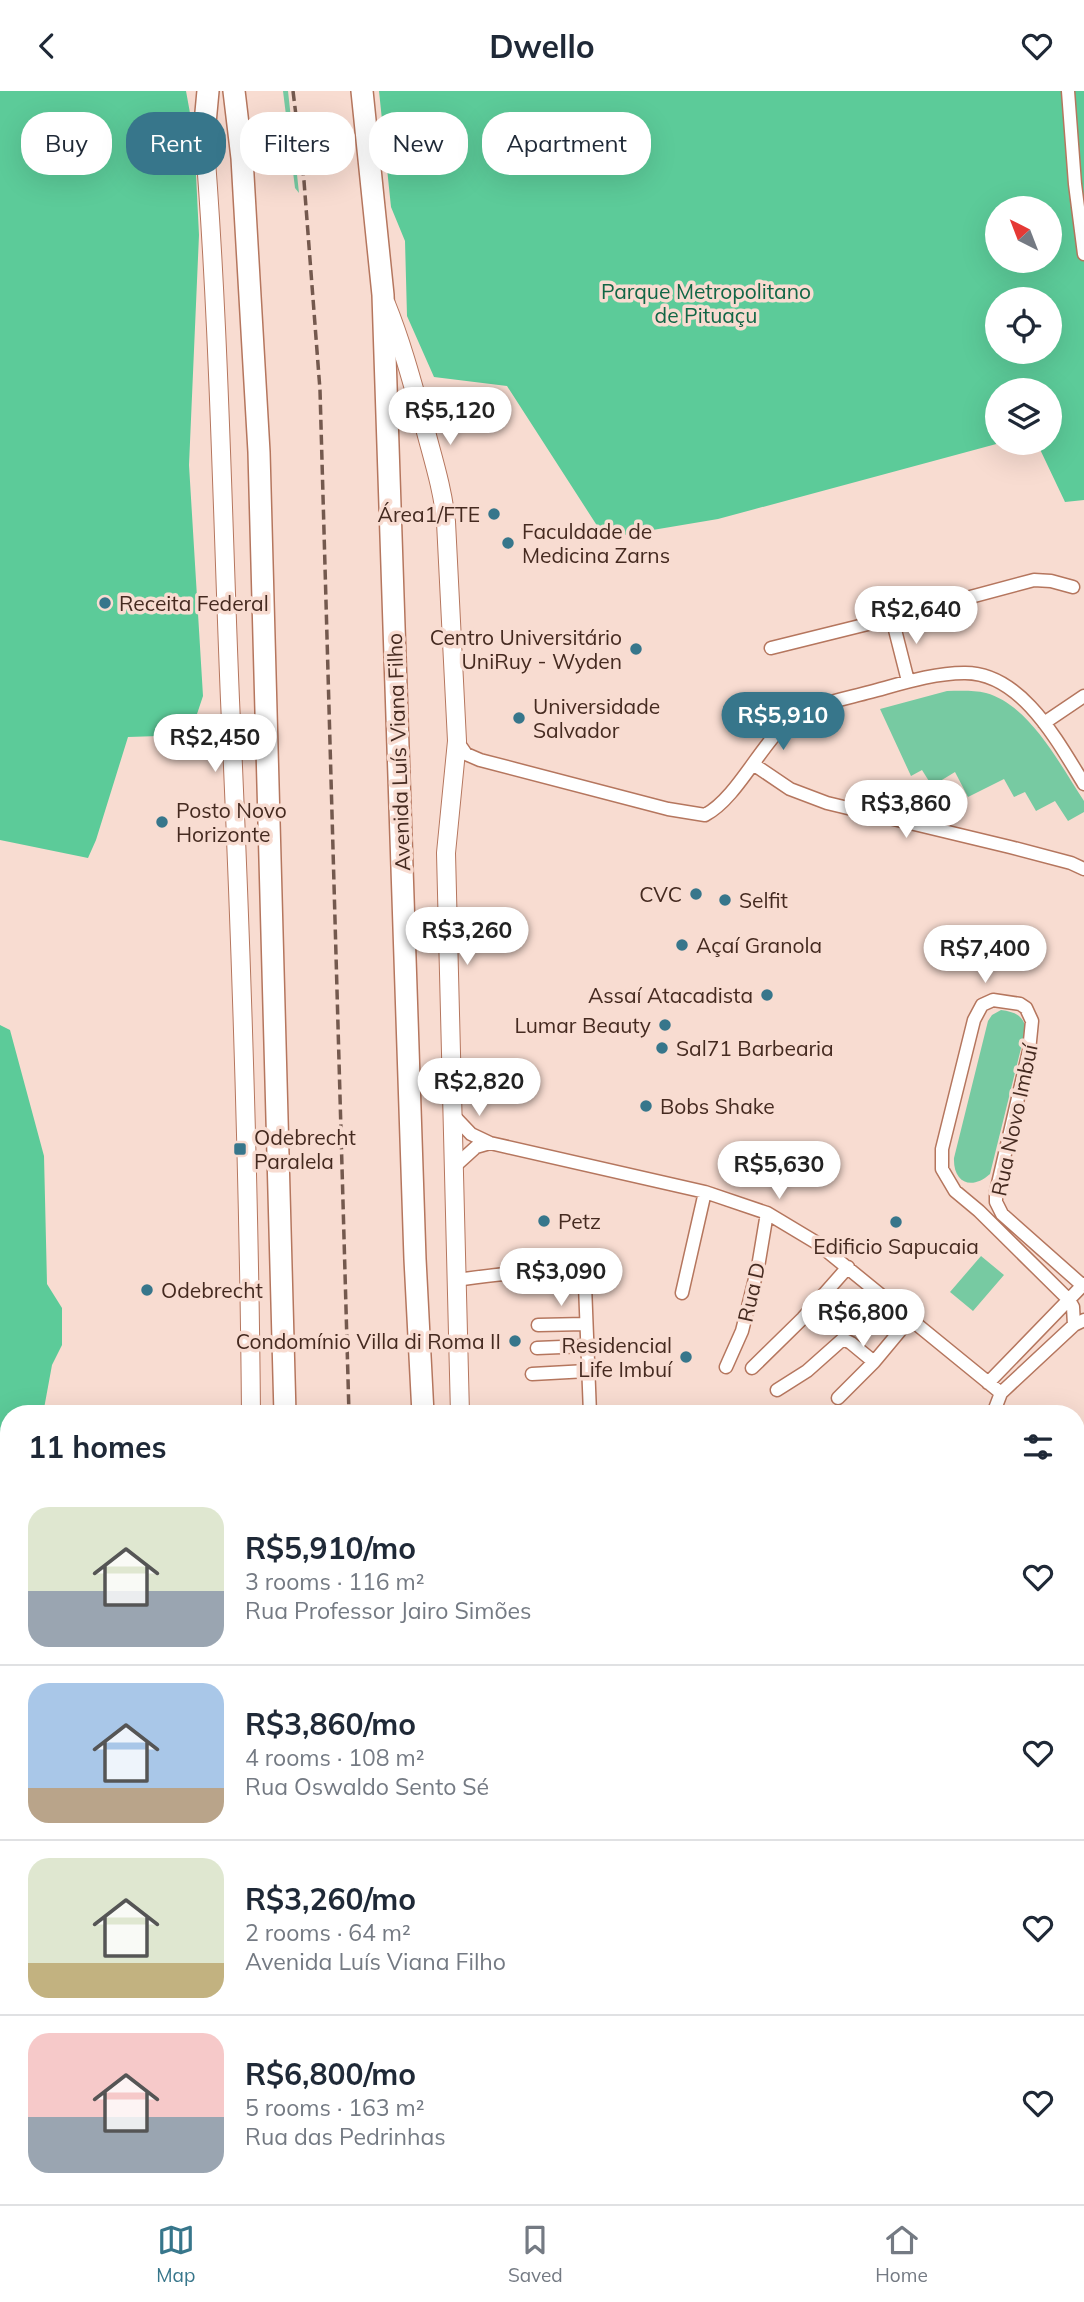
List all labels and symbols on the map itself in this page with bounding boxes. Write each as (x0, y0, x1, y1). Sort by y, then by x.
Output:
north arrow (985, 196, 1062, 273)
park label: Parque Metropolitano de Pituaçu (601, 278, 811, 328)
pin: R$5,120 (385, 387, 515, 447)
place label: Área1/FTE (378, 501, 480, 527)
marker: Área1/FTE (486, 506, 502, 522)
place label: Faculdade de Medicina Zarns (522, 518, 670, 568)
marker: Faculdade de Medicina Zarns (500, 535, 516, 551)
pin: R$2,640 (851, 587, 981, 646)
place label: Receita Federal (119, 590, 269, 616)
marker: Receita Federal (97, 595, 113, 611)
place label: Centro Universitário UniRuy - Wyden (430, 624, 622, 674)
street label: Avenida Luís Viana Filho (381, 632, 415, 872)
marker: Centro Universitário UniRuy - Wyden (628, 641, 644, 657)
place label: Universidade Salvador (533, 693, 660, 743)
pin: R$5,910 (718, 693, 848, 752)
marker: Universidade Salvador (511, 710, 527, 726)
pin: R$2,450 (150, 715, 280, 774)
pin: R$3,860 (841, 781, 971, 840)
place label: Posto Novo Horizonte (176, 797, 287, 847)
marker: Posto Novo Horizonte (154, 814, 170, 830)
place label: CVC (639, 881, 682, 907)
marker: CVC (688, 886, 704, 902)
place label: Selfit (739, 887, 788, 913)
marker: Selfit (717, 892, 733, 908)
pin: R$3,260 (402, 907, 532, 967)
pin: R$7,400 (920, 925, 1050, 985)
place label: Açaí Granola (696, 932, 822, 958)
marker: Açaí Granola (674, 937, 690, 953)
place label: Assaí Atacadista (588, 982, 753, 1008)
marker: Assaí Atacadista (759, 987, 775, 1003)
place label: Lumar Beauty (514, 1012, 651, 1038)
marker: Lumar Beauty (657, 1017, 673, 1033)
place label: Sal71 Barbearia (676, 1035, 834, 1061)
marker: Sal71 Barbearia (654, 1040, 670, 1056)
street label: Rua Novo Imbuí (985, 1041, 1043, 1198)
pin: R$2,820 (414, 1059, 544, 1118)
place label: Bobs Shake (660, 1093, 775, 1119)
marker: Bobs Shake (638, 1098, 654, 1114)
place label: Odebrecht Paralela (254, 1124, 356, 1174)
marker: Odebrecht Paralela (232, 1141, 248, 1157)
pin: R$5,630 (714, 1141, 844, 1201)
place label: Petz (558, 1208, 601, 1234)
marker: Petz (536, 1213, 552, 1229)
marker: Edificio Sapucaia (888, 1214, 904, 1230)
place label: Edificio Sapucaia (813, 1233, 979, 1259)
pin: R$3,090 (496, 1249, 626, 1308)
street label: Rua D (732, 1260, 770, 1324)
place label: Odebrecht (161, 1277, 263, 1303)
marker: Odebrecht (139, 1282, 155, 1298)
pin: R$6,800 (798, 1289, 928, 1349)
place label: Condomínio Villa di Roma II (236, 1328, 501, 1354)
place label: Residencial Life Imbuí (562, 1332, 673, 1382)
marker: Condomínio Villa di Roma II (507, 1333, 523, 1349)
marker: Residencial Life Imbuí (678, 1349, 694, 1365)

